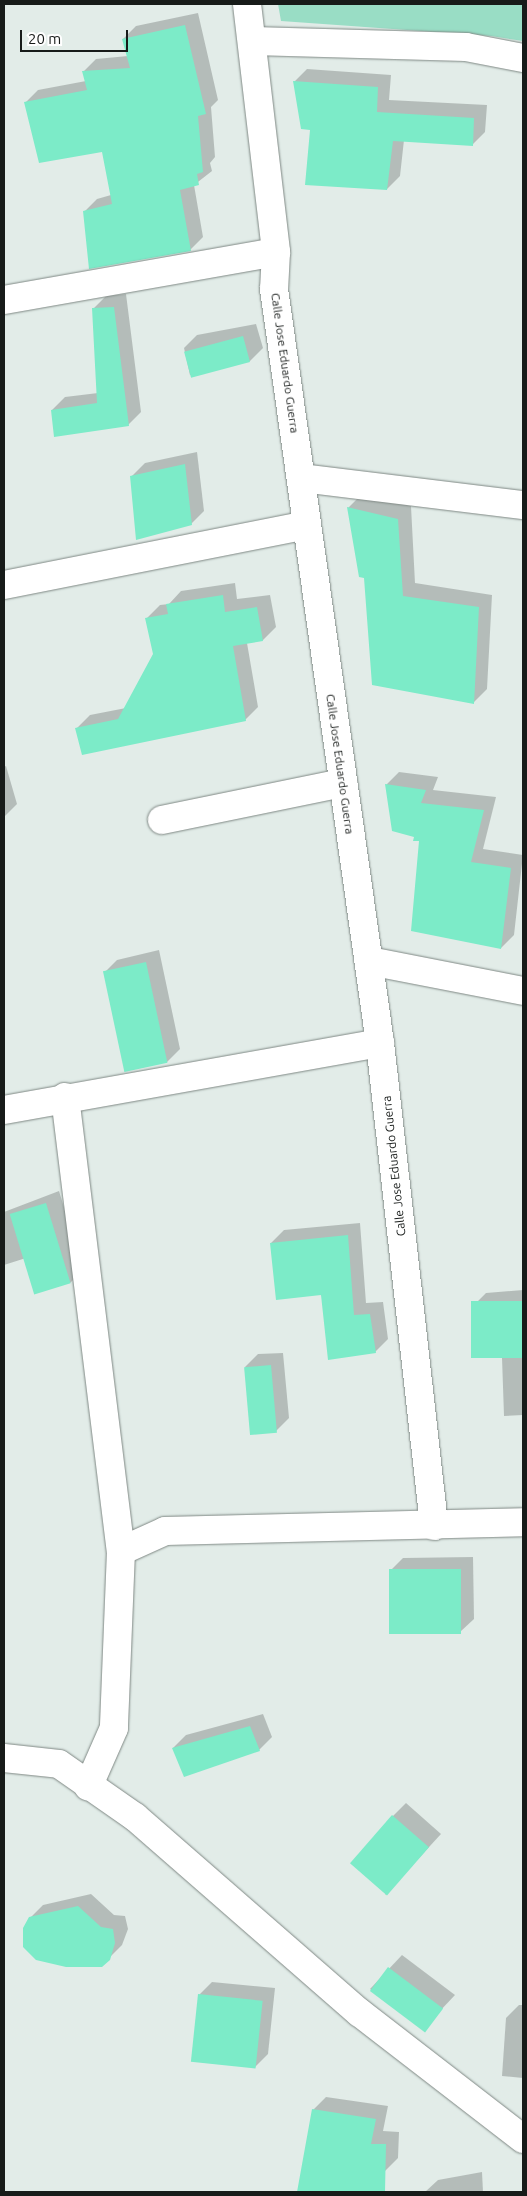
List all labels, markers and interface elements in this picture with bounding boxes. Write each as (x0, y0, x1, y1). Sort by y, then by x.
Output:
scale bar (22, 20, 130, 52)
text: 20 m (28, 30, 61, 47)
street label: Calle Jose Eduardo Guerra (268, 292, 302, 434)
street label: Calle Jose Eduardo Guerra (323, 693, 357, 835)
street label: Calle Jose Eduardo Guerra (379, 1095, 409, 1237)

